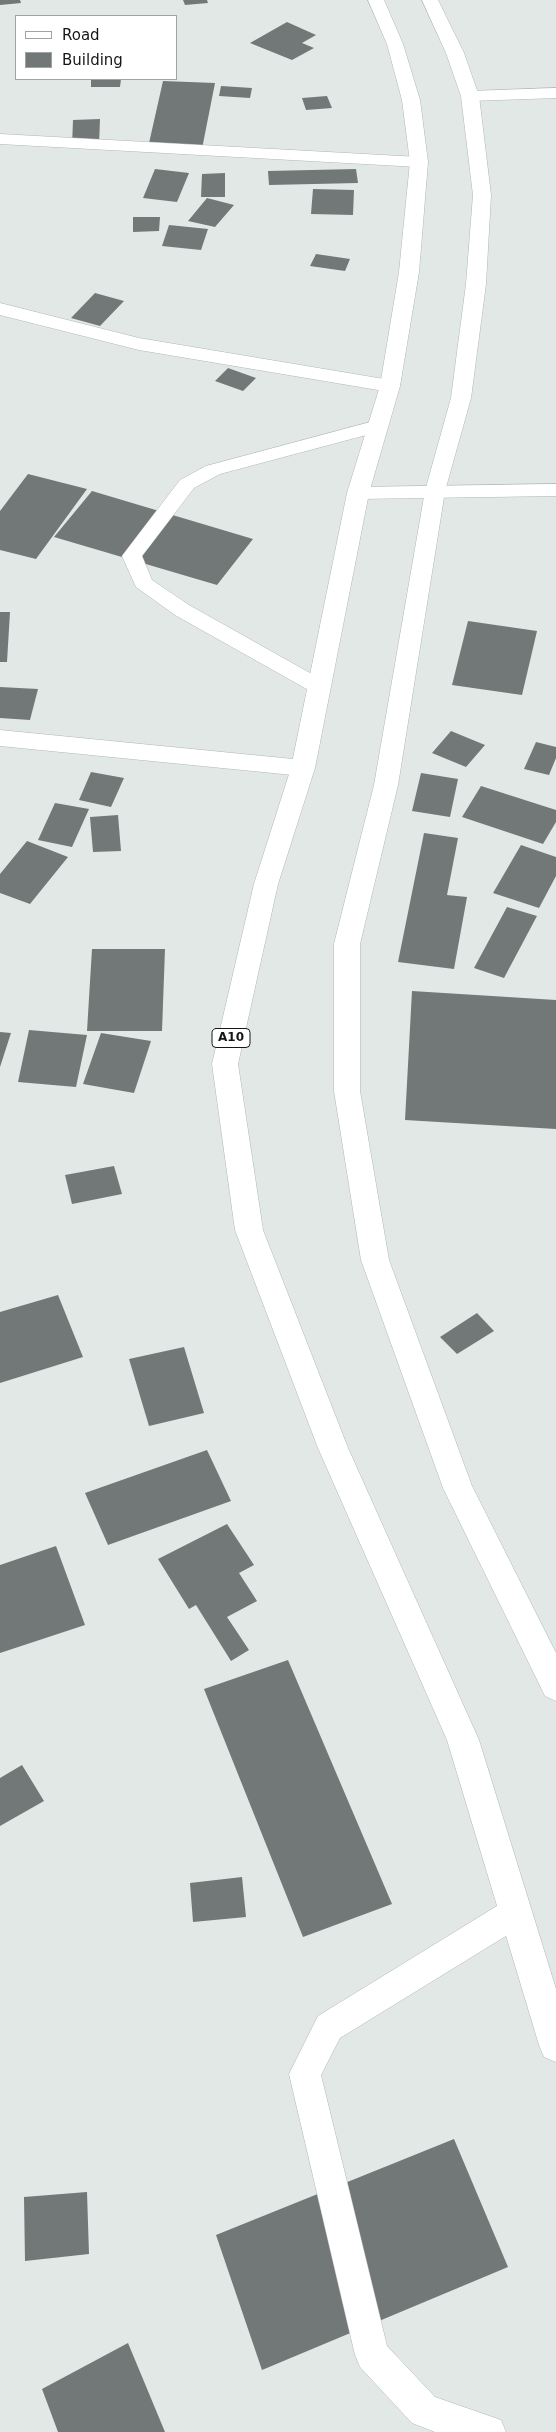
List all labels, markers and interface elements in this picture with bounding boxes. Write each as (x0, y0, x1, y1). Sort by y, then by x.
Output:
legend (15, 15, 178, 80)
text: Road (62, 26, 100, 44)
text: Building (62, 51, 123, 69)
road number: A10 (212, 1028, 250, 1048)

